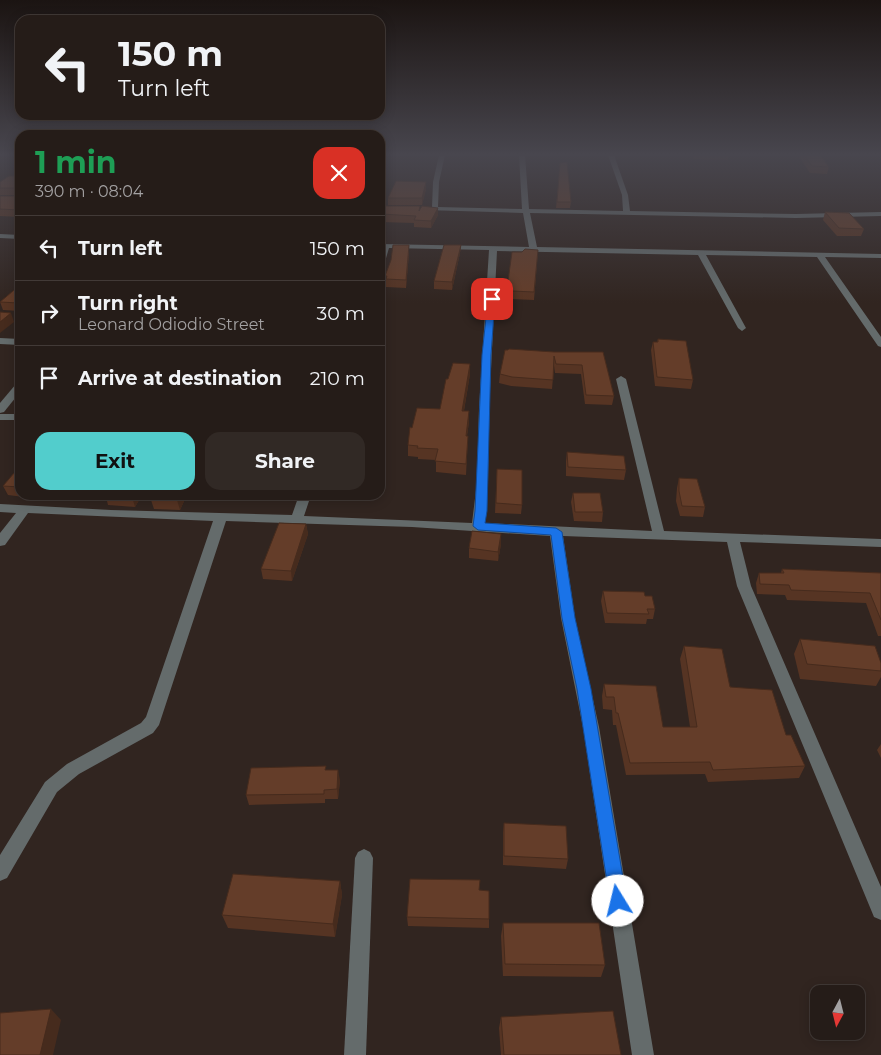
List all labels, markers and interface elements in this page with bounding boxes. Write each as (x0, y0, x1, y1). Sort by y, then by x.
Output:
text: 150 m (118, 32, 223, 75)
icon: left (35, 35, 100, 100)
text: Turn left (118, 75, 210, 102)
text: 1 min (35, 144, 116, 181)
button: close (313, 147, 365, 199)
text: 390 m · 08:04 (35, 182, 143, 201)
icon: left (35, 234, 63, 262)
text: Turn left (78, 237, 163, 260)
text: 150 m (310, 237, 365, 260)
pin (471, 278, 513, 320)
icon: arrive (478, 285, 506, 313)
text: Turn right (78, 292, 178, 315)
icon: right (35, 299, 63, 327)
text: 30 m (317, 302, 365, 325)
text: Leonard Odiodio Street (78, 315, 265, 334)
icon: arrive (35, 364, 63, 392)
text: Arrive at destination (78, 367, 282, 390)
text: 210 m (310, 367, 365, 390)
button: Exit (35, 432, 195, 490)
button: Share (205, 432, 365, 490)
position arrow (591, 874, 643, 926)
north arrow (810, 985, 865, 1040)
map controls (810, 985, 865, 1040)

